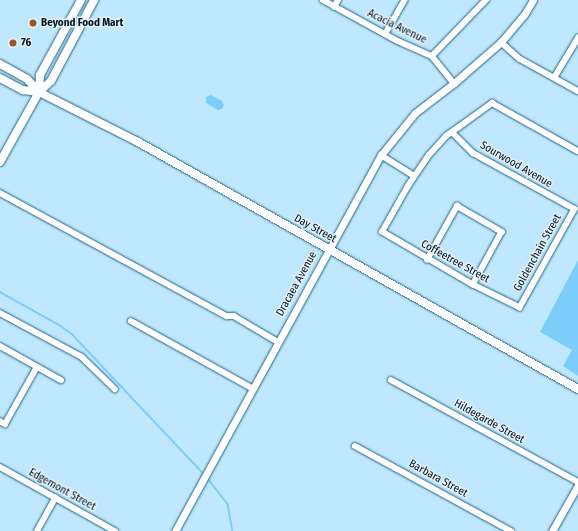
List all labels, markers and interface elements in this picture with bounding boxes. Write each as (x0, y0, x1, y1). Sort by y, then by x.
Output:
street label: Acacia Avenue (365, 7, 429, 47)
place label: Beyond Food Mart (41, 16, 123, 30)
marker: Beyond Food Mart (28, 18, 38, 28)
place label: 76 (21, 36, 31, 50)
marker: 76 (8, 38, 18, 48)
street label: Sourwood Avenue (478, 139, 554, 191)
street label: Day Street (292, 212, 338, 246)
street label: Goldenchain Street (511, 212, 565, 294)
street label: Coffeetree Street (418, 238, 492, 286)
street label: Dracaea Avenue (274, 249, 320, 319)
street label: Hildegarde Street (451, 397, 527, 447)
street label: Barbara Street (406, 457, 470, 501)
street label: Edgemont Street (26, 466, 98, 514)

